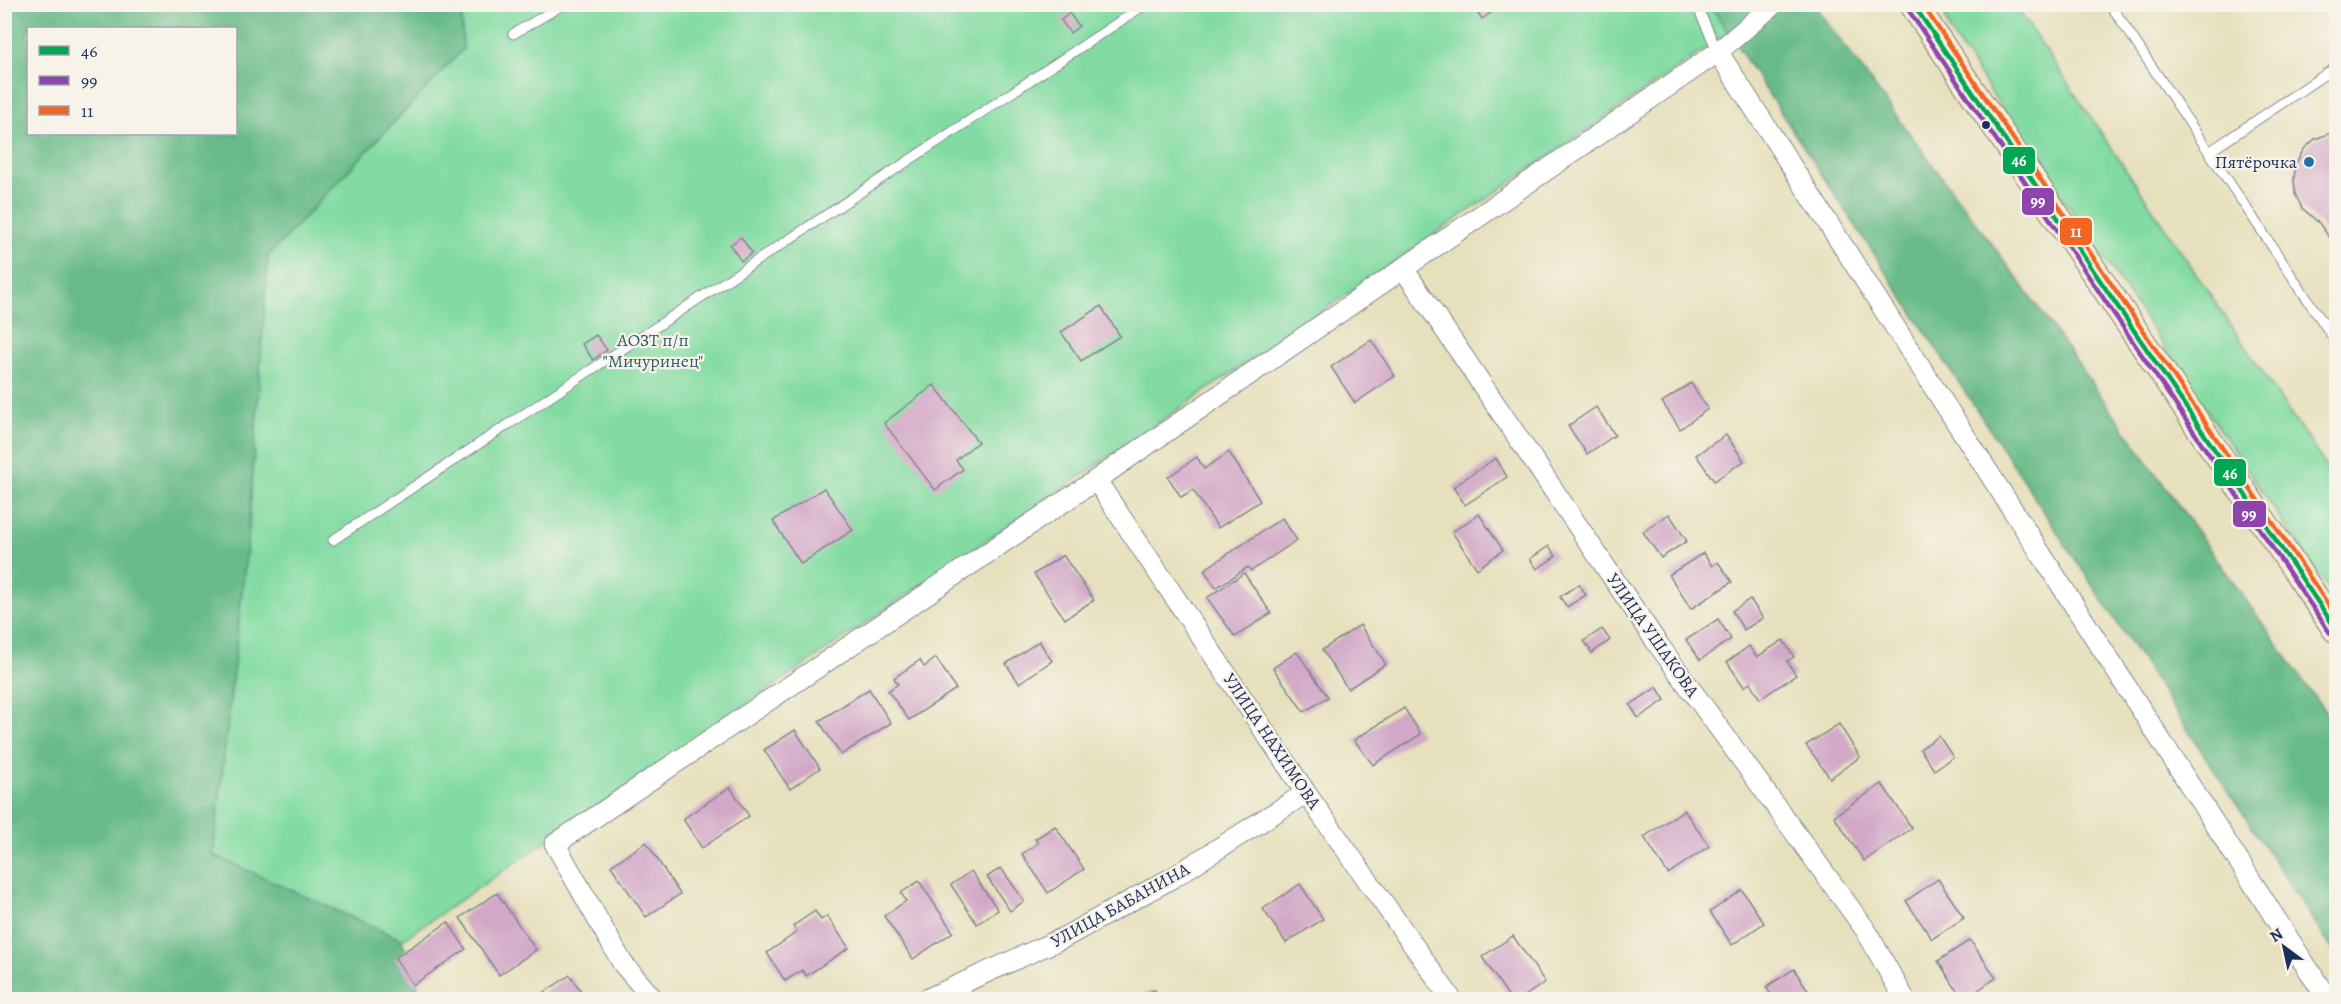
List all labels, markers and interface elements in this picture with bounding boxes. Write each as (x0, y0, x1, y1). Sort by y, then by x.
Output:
legend (27, 27, 237, 135)
text: 46 (81, 39, 97, 63)
text: 99 (81, 69, 97, 93)
text: 11 (81, 99, 93, 123)
unlabelled marker (1980, 119, 1992, 131)
line badge: 46 (2002, 146, 2036, 175)
text: 46 (2012, 150, 2027, 172)
place label: Пятёрочка (2215, 150, 2298, 174)
marker: Пятёрочка (2302, 155, 2316, 169)
line badge: 99 (2021, 187, 2055, 216)
text: 99 (2031, 191, 2045, 213)
line badge: 11 (2059, 217, 2093, 246)
text: 11 (2070, 221, 2082, 243)
park label: АОЗТ п/п "Мичуринец" (603, 328, 703, 373)
line badge: 46 (2213, 458, 2247, 487)
text: 46 (2223, 463, 2238, 485)
line badge: 99 (2232, 500, 2267, 528)
text: 99 (2242, 504, 2256, 526)
street label: УЛИЦА УШАКОВА (1601, 568, 1705, 702)
street label: УЛИЦА НАХИМОВА (1217, 668, 1327, 814)
street label: УЛИЦА БАБАНИНА (1046, 857, 1194, 953)
north arrow (2254, 917, 2314, 977)
text: N (2265, 923, 2288, 948)

